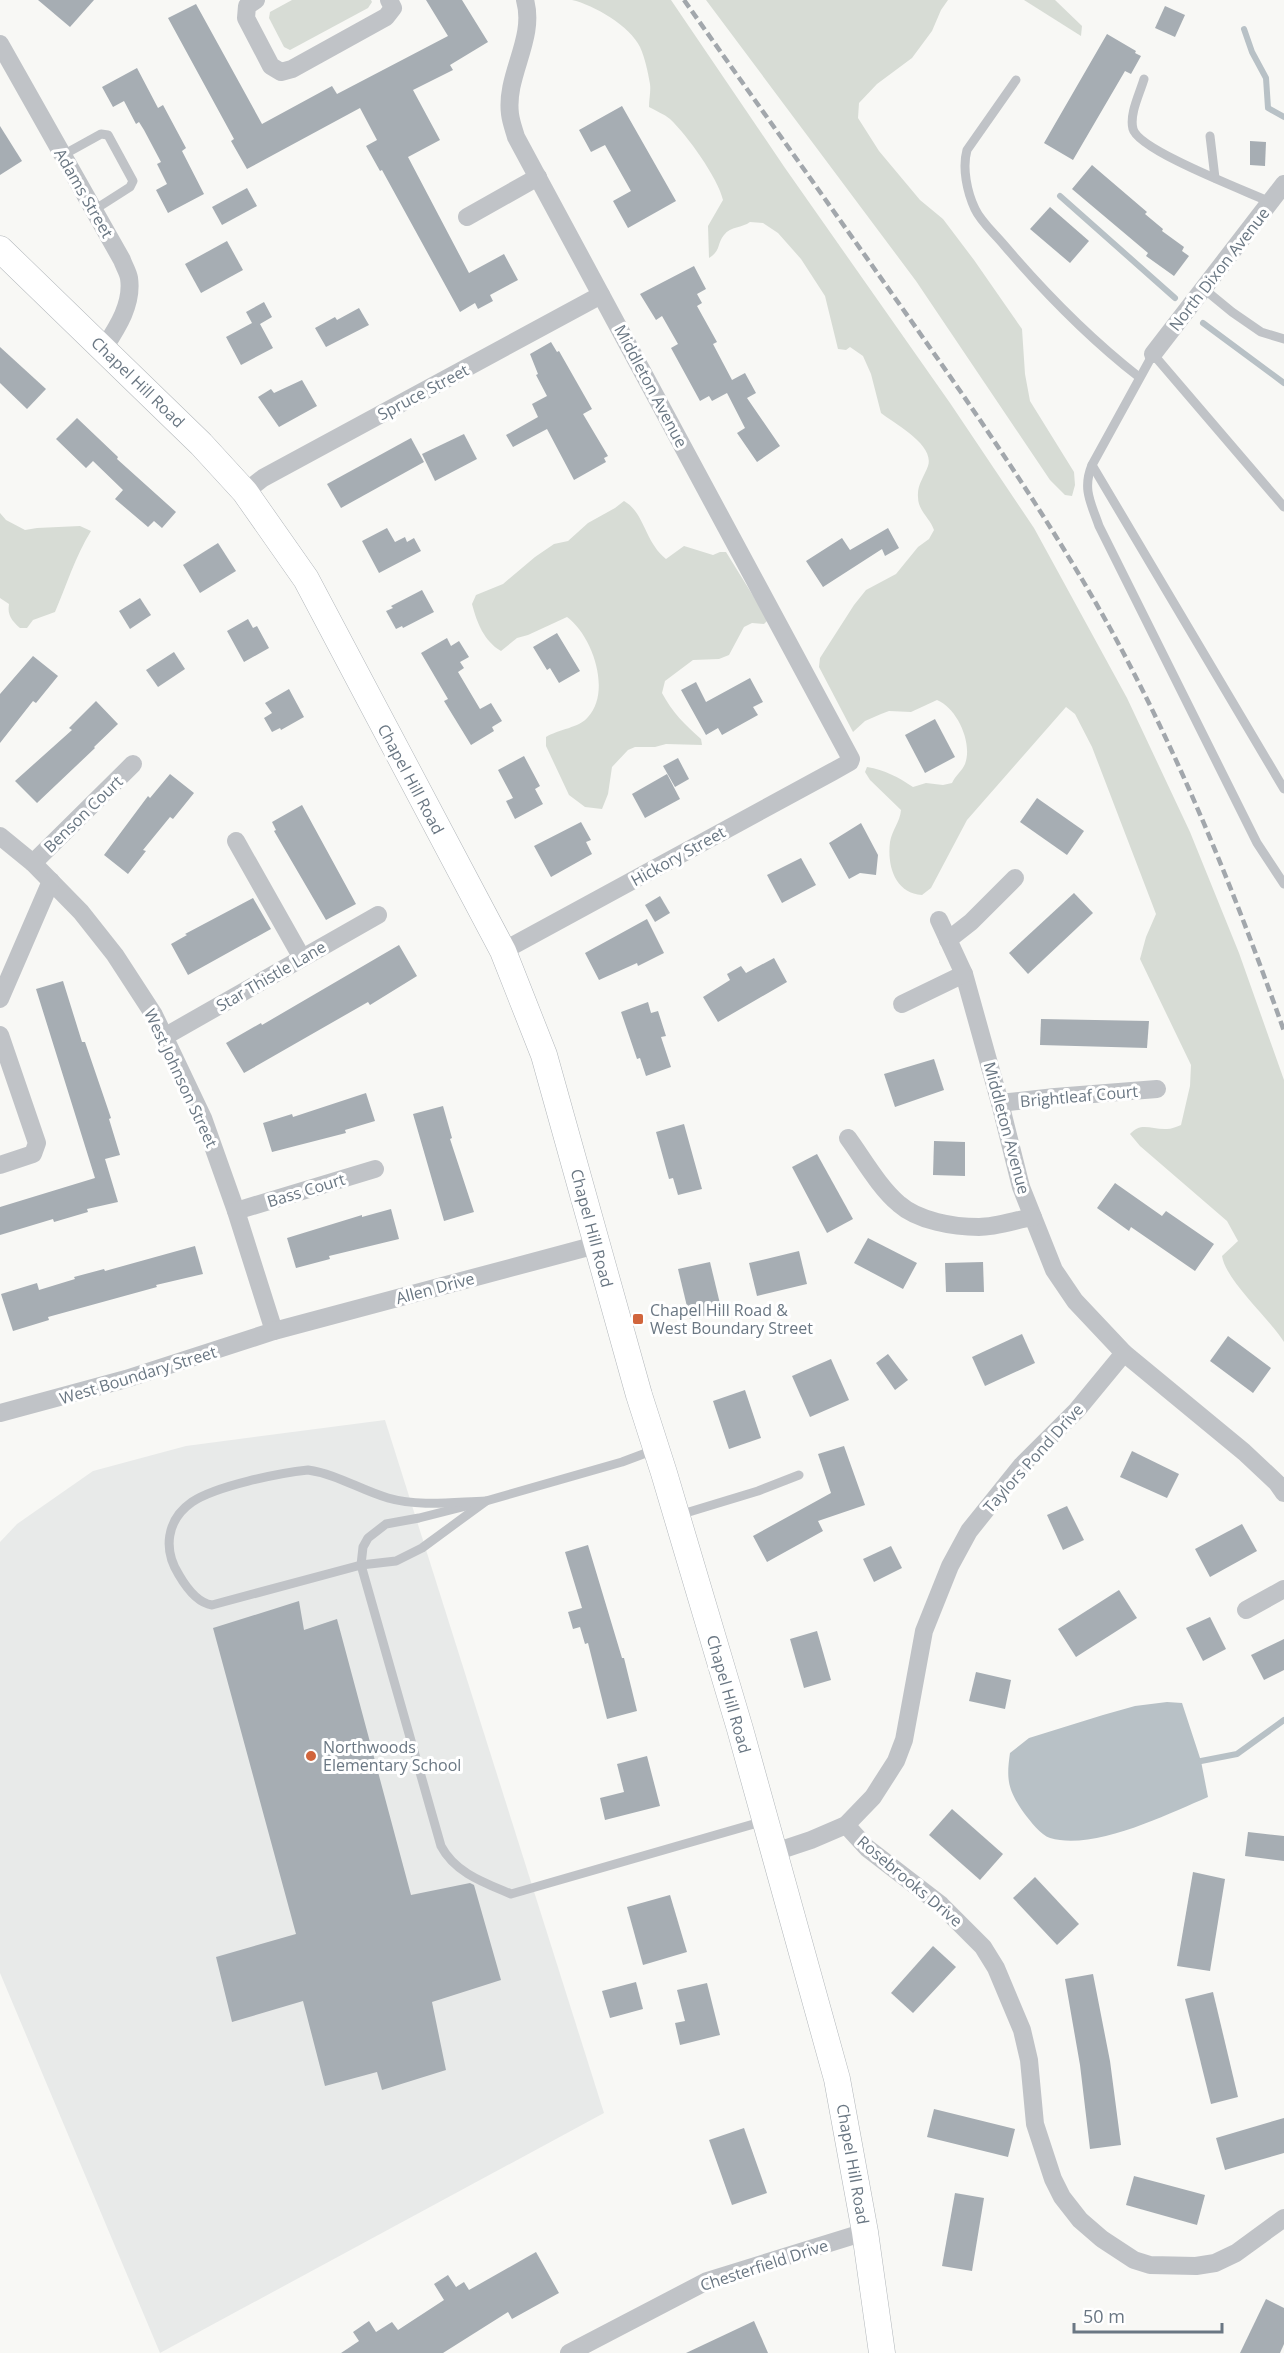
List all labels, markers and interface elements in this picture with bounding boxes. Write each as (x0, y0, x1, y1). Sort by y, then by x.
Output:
street label: Adams Street (49, 144, 119, 242)
street label: North Dixon Avenue (1164, 203, 1274, 335)
street label: Middleton Avenue (609, 321, 693, 451)
street label: Chapel Hill Road (86, 332, 190, 432)
street label: Spruce Street (374, 359, 473, 425)
street label: Chapel Hill Road (373, 720, 449, 838)
street label: Benson Court (39, 770, 128, 857)
street label: Hickory Street (627, 821, 729, 891)
street label: Star Thistle Lane (212, 936, 330, 1016)
street label: West Johnson Street (139, 1005, 223, 1151)
street label: Middleton Avenue (979, 1059, 1035, 1197)
street label: Brightleaf Court (1019, 1080, 1139, 1112)
street label: Chapel Hill Road (566, 1166, 618, 1290)
street label: Bass Court (264, 1168, 348, 1212)
street label: Allen Drive (393, 1267, 477, 1309)
place label: Chapel Hill Road & West Boundary Street (650, 1299, 813, 1339)
marker: Chapel Hill Road & West Boundary Street (631, 1312, 645, 1326)
street label: West Boundary Street (57, 1341, 219, 1409)
street label: Taylors Pond Drive (978, 1399, 1088, 1517)
street label: Chapel Hill Road (702, 1632, 756, 1756)
place label: Northwoods Elementary School (323, 1736, 461, 1776)
marker: Northwoods Elementary School (304, 1749, 318, 1763)
street label: Rosebrooks Drive (853, 1830, 967, 1932)
street label: Chapel Hill Road (832, 2102, 874, 2226)
street label: Chesterfield Drive (697, 2234, 831, 2296)
scale bar (1074, 2296, 1222, 2334)
text: 50 m (1083, 2304, 1125, 2328)

